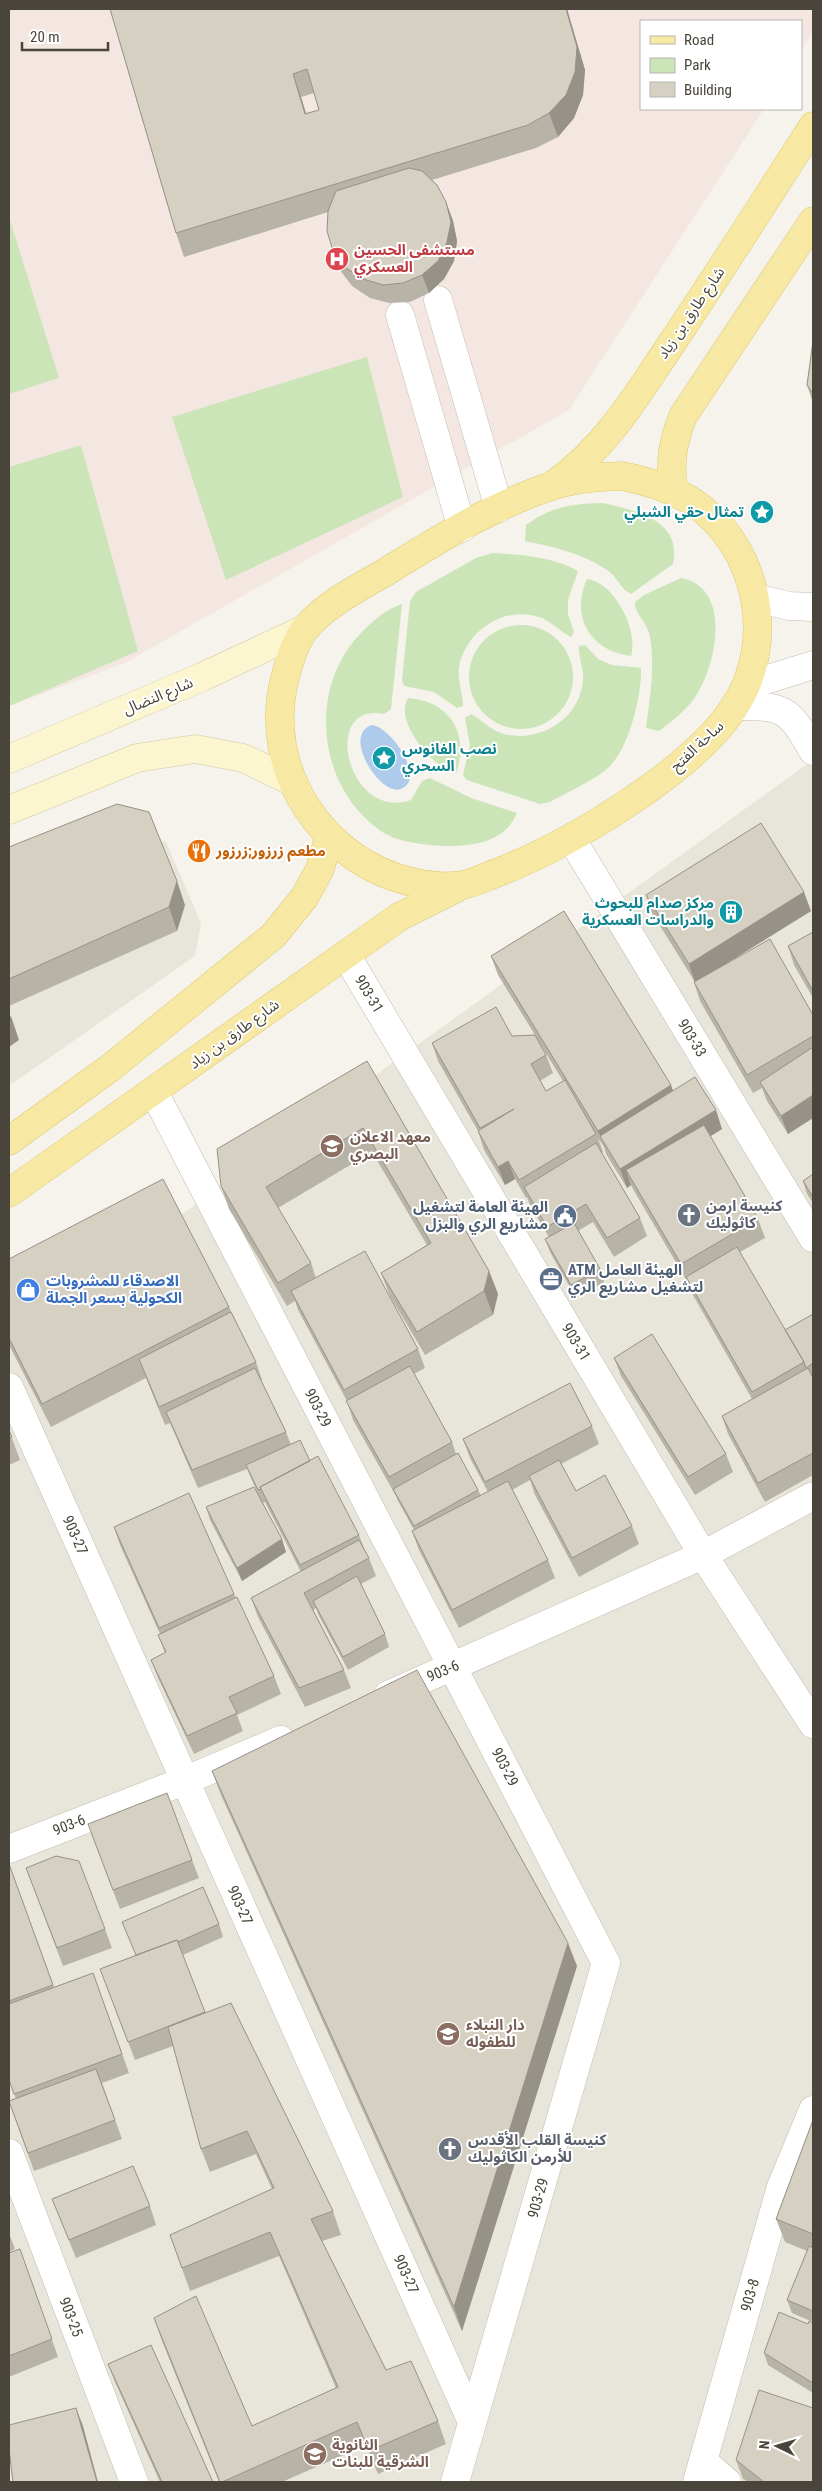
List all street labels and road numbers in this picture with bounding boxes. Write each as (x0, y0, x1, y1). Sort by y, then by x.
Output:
street label: شارع طارق بن زياد (654, 264, 731, 364)
street label: شارع النضال (120, 673, 197, 722)
street label: ساحة الفتح (667, 717, 729, 777)
street label: 903-31 (351, 972, 387, 1016)
street label: شارع طارق بن زياد (186, 995, 284, 1075)
street label: 903-33 (674, 1016, 710, 1060)
street label: 903-31 (558, 1320, 594, 1364)
street label: 903-29 (301, 1386, 335, 1430)
street label: 903-27 (58, 1513, 92, 1557)
street label: 903-6 (424, 1656, 462, 1686)
street label: 903-29 (488, 1745, 522, 1789)
street label: 903-6 (50, 1811, 88, 1839)
street label: 903-27 (223, 1883, 257, 1927)
street label: 903-29 (524, 2176, 552, 2220)
street label: 903-27 (389, 2252, 423, 2296)
street label: 903-8 (737, 2276, 763, 2314)
street label: 903-25 (55, 2295, 87, 2339)

